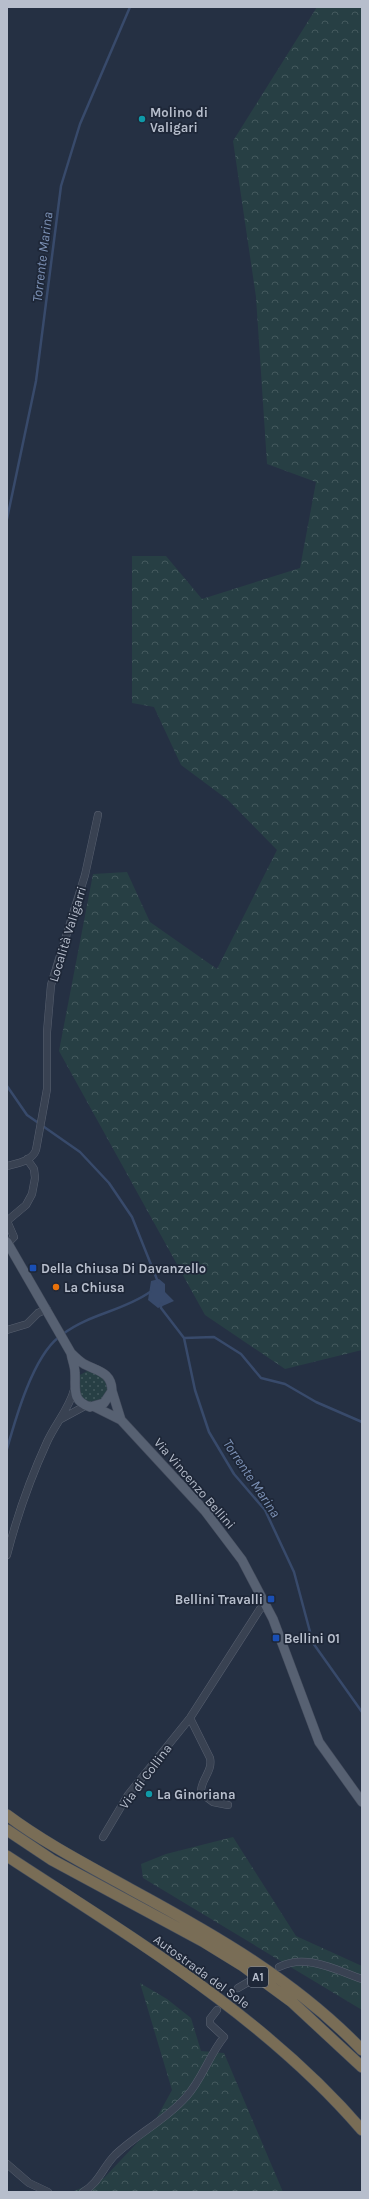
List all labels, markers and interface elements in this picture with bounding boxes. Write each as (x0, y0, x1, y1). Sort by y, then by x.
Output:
place label: Molino di Valigari (150, 105, 208, 135)
marker: Molino di Valigari (137, 114, 147, 124)
water label: Torrente Marina (29, 211, 56, 303)
street label: Località Valigarri (46, 885, 89, 984)
place label: Della Chiusa Di Davanzello (41, 1261, 206, 1276)
marker: Della Chiusa Di Davanzello (28, 1263, 38, 1273)
place label: La Chiusa (64, 1280, 125, 1295)
marker: La Chiusa (51, 1282, 61, 1292)
street label: Via Vincenzo Bellini (151, 1435, 238, 1532)
water label: Torrente Marina (219, 1436, 284, 1521)
place label: Bellini Travalli (175, 1592, 263, 1607)
marker: Bellini Travalli (266, 1594, 276, 1604)
place label: Bellini 01 (284, 1631, 340, 1646)
marker: Bellini 01 (271, 1633, 281, 1643)
street label: Via di Collina (116, 1741, 175, 1812)
place label: La Ginoriana (157, 1787, 236, 1802)
marker: La Ginoriana (144, 1789, 154, 1799)
street label: Autostrada del Sole (151, 1931, 253, 2012)
road number: A1 (248, 1967, 268, 1987)

